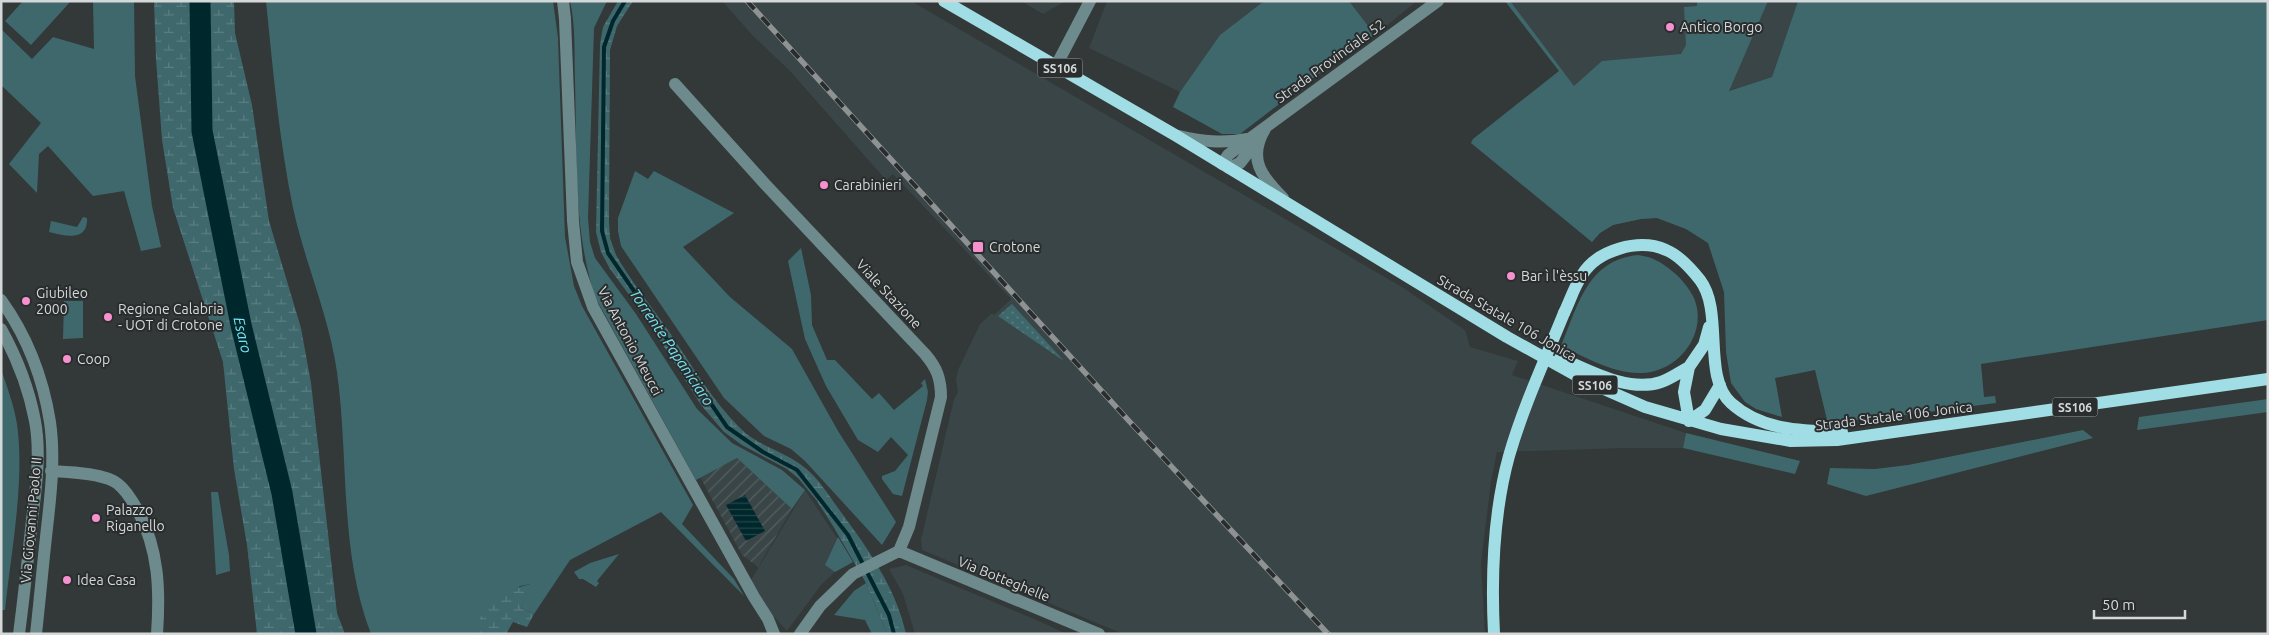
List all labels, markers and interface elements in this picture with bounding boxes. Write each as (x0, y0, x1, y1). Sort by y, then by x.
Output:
street label: Strada Provinciale 52 (1272, 16, 1388, 106)
place label: Antico Borgo (1680, 19, 1762, 35)
marker: Antico Borgo (1664, 21, 1676, 33)
road number: SS106 (1038, 58, 1082, 78)
place label: Carabinieri (834, 177, 902, 193)
marker: Carabinieri (818, 179, 830, 191)
place label: Crotone (989, 239, 1040, 255)
marker: Crotone (971, 240, 985, 254)
street label: Viale Stazione (853, 256, 925, 332)
place label: Bar ì l'èssu (1521, 268, 1587, 284)
marker: Bar ì l'èssu (1505, 270, 1517, 282)
street label: Strada Statale 106 Jonica (1434, 272, 1580, 364)
street label: Via Antonio Meucci (595, 284, 665, 398)
place label: Giubileo 2000 (36, 285, 88, 317)
water label: Torrente Papaniciaro (627, 285, 717, 409)
marker: Giubileo 2000 (20, 295, 32, 307)
place label: Regione Calabria - UOT di Crotone (118, 301, 224, 333)
marker: Regione Calabria - UOT di Crotone (102, 311, 114, 323)
water label: Esaro (231, 315, 256, 355)
place label: Coop (77, 351, 110, 367)
marker: Coop (61, 353, 73, 365)
road number: SS106 (1572, 376, 1618, 394)
street label: Strada Statale 106 Jonica (1814, 398, 1974, 434)
road number: SS106 (2052, 398, 2098, 417)
street label: Via Giovanni Paolo II (18, 456, 44, 584)
place label: Palazzo Riganello (106, 502, 165, 534)
marker: Palazzo Riganello (90, 512, 102, 524)
street label: Via Botteghelle (956, 553, 1052, 605)
place label: Idea Casa (77, 572, 136, 588)
marker: Idea Casa (61, 574, 73, 586)
scale bar (2094, 588, 2185, 620)
text: 50 m (2102, 596, 2135, 613)

